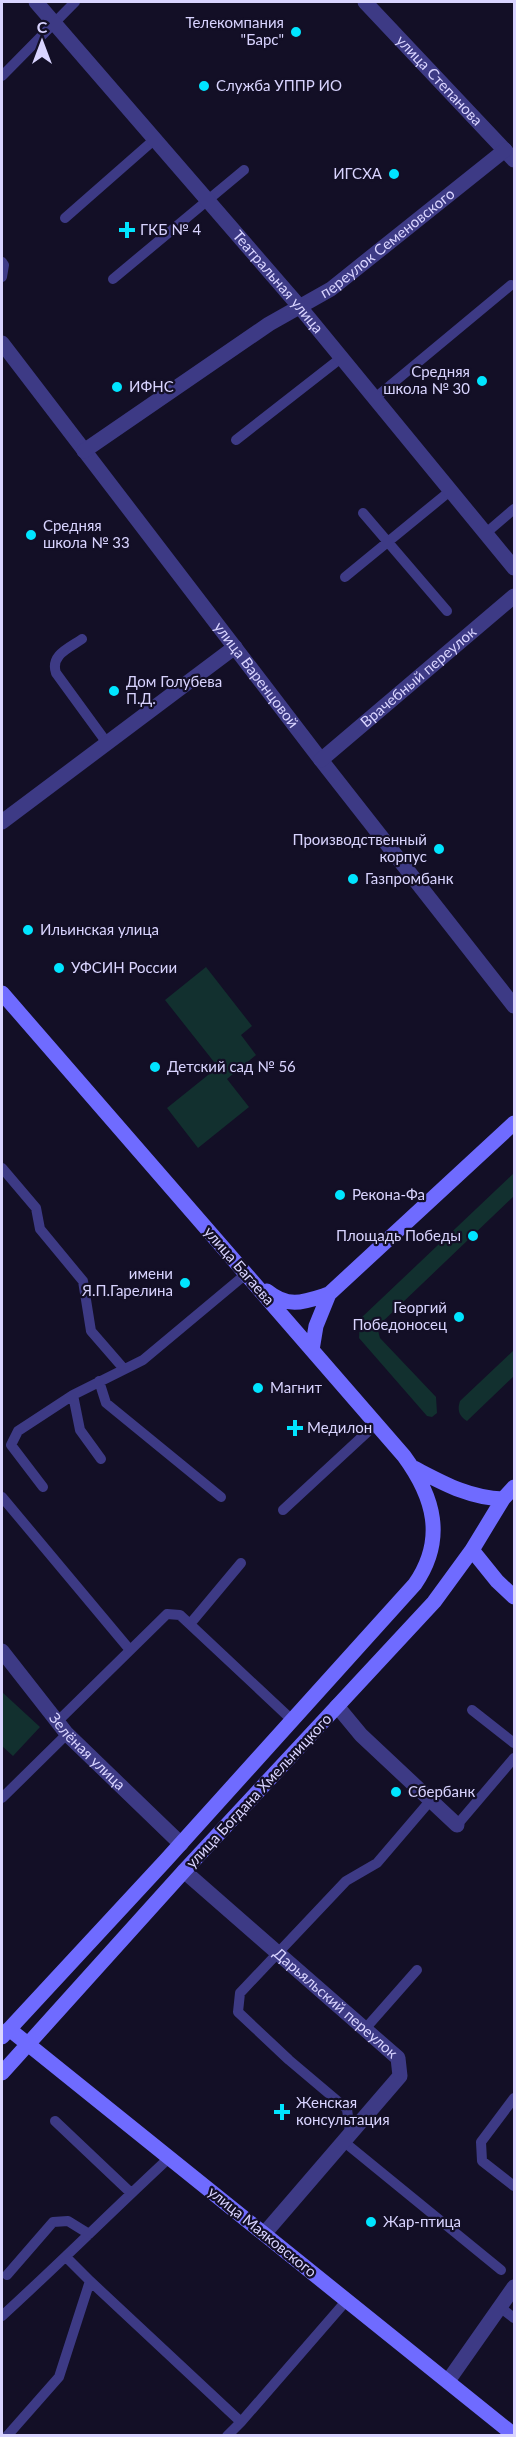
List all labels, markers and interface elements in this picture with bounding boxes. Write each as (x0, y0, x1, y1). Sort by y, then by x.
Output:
north arrow (12, 12, 72, 72)
place label: Телекомпания "Барс" (185, 13, 284, 48)
text: С (37, 17, 48, 36)
marker: Телекомпания "Барс" (289, 25, 303, 39)
street label: улица Степанова (393, 31, 487, 129)
place label: Служба УППР ИО (216, 76, 342, 94)
marker: Служба УППР ИО (197, 79, 211, 93)
place label: ИГСХА (333, 164, 383, 182)
marker: ИГСХА (387, 167, 401, 181)
street label: переулок Семеновского (317, 184, 458, 301)
place label: ГКБ № 4 (140, 220, 201, 238)
marker: ГКБ № 4 (118, 221, 136, 239)
street label: Театральная улица (230, 226, 328, 337)
place label: Средняя школа № 30 (383, 362, 470, 397)
marker: Средняя школа № 30 (475, 374, 489, 388)
place label: ИФНС (129, 377, 174, 395)
marker: ИФНС (110, 380, 124, 394)
place label: Средняя школа № 33 (43, 516, 130, 551)
marker: Средняя школа № 33 (24, 528, 38, 542)
street label: улица Варенцовой (211, 618, 303, 731)
street label: Врачебный переулок (356, 622, 480, 731)
place label: Дом Голубева П.Д. (126, 672, 222, 707)
marker: Дом Голубева П.Д. (107, 684, 121, 698)
place label: Производственный корпус (293, 830, 427, 865)
marker: Производственный корпус (432, 842, 446, 856)
place label: Газпромбанк (365, 869, 454, 887)
marker: Газпромбанк (346, 872, 360, 886)
place label: Ильинская улица (40, 920, 159, 938)
marker: Ильинская улица (21, 923, 35, 937)
place label: УФСИН России (71, 958, 177, 976)
marker: УФСИН России (52, 961, 66, 975)
place label: Детский сад № 56 (167, 1057, 296, 1075)
marker: Детский сад № 56 (148, 1060, 162, 1074)
place label: Рекона-Фа (352, 1185, 425, 1203)
marker: Рекона-Фа (333, 1188, 347, 1202)
street label: улица Багаева (201, 1222, 279, 1308)
place label: Площадь Победы (336, 1226, 461, 1244)
marker: Площадь Победы (466, 1229, 480, 1243)
place label: имени Я.П.Гарелина (81, 1264, 173, 1299)
marker: имени Я.П.Гарелина (178, 1276, 192, 1290)
place label: Георгий Победоносец (352, 1298, 447, 1333)
marker: Георгий Победоносец (452, 1310, 466, 1324)
place label: Магнит (270, 1378, 322, 1396)
marker: Магнит (251, 1381, 265, 1395)
place label: Медилон (307, 1418, 372, 1436)
marker: Медилон (288, 1421, 302, 1435)
street label: Зелёная улица (46, 1709, 130, 1793)
street label: улица Богдана Хмельницкого (182, 1709, 335, 1871)
place label: Сбербанк (408, 1782, 476, 1800)
marker: Сбербанк (389, 1785, 403, 1799)
street label: Дарьяльский переулок (270, 1943, 402, 2062)
place label: Женская консультация (296, 2093, 390, 2128)
marker: Женская консультация (273, 2103, 291, 2121)
street label: улица Маяковского (205, 2182, 320, 2280)
place label: Жар-птица (383, 2212, 461, 2230)
marker: Жар-птица (364, 2215, 378, 2229)

